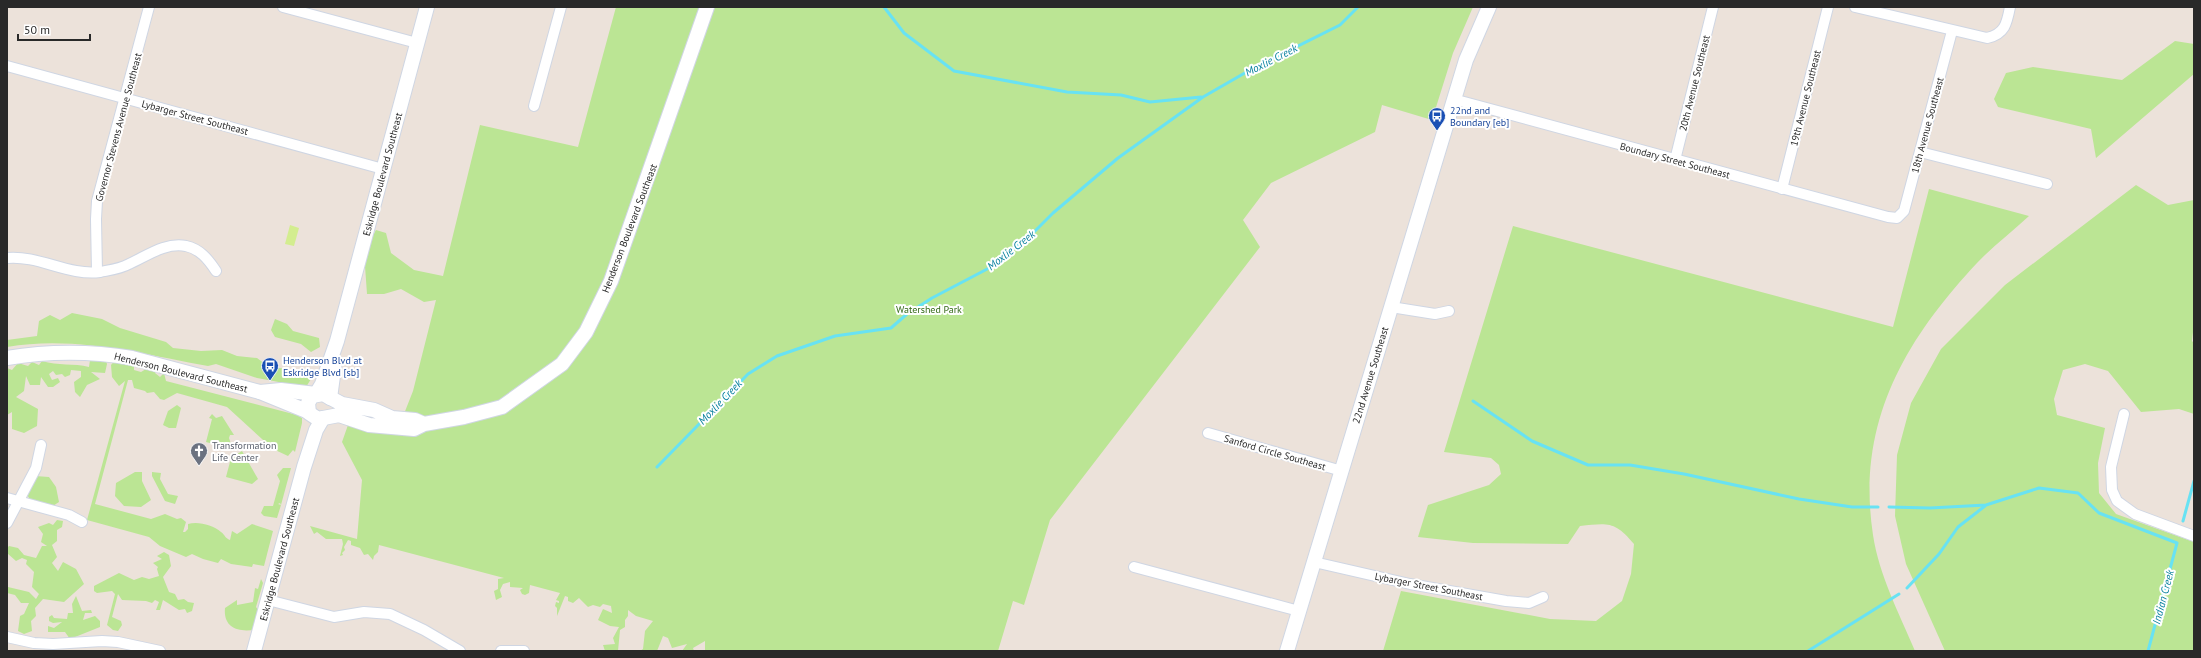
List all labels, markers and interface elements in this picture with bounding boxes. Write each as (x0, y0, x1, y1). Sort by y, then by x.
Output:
scale bar (18, 16, 90, 42)
text: 50 m (24, 22, 50, 37)
street label: 20th Avenue Southeast (1676, 33, 1713, 133)
water label: Moxlie Creek (1242, 40, 1301, 79)
street label: 19th Avenue Southeast (1787, 48, 1824, 148)
street label: Governor Stevens Avenue Southeast (92, 51, 145, 203)
street label: 18th Avenue Southeast (1908, 75, 1947, 174)
street label: Lybarger Street Southeast (140, 97, 250, 138)
place label: 22nd and Boundary [eb] (1450, 104, 1509, 129)
bus stop icon: 22nd and Boundary [eb] (1427, 106, 1447, 131)
street label: Eskridge Boulevard Southeast (360, 110, 405, 237)
street label: Boundary Street Southeast (1618, 140, 1732, 182)
street label: Henderson Boulevard Southeast (599, 161, 660, 294)
water label: Moxlie Creek (984, 226, 1039, 273)
park label: Watershed Park (896, 303, 962, 316)
street label: 22nd Avenue Southeast (1350, 325, 1392, 425)
street label: Henderson Boulevard Southeast (113, 350, 250, 396)
place label: Henderson Blvd at Eskridge Blvd [sb] (283, 354, 362, 379)
bus stop icon: Henderson Blvd at Eskridge Blvd [sb] (260, 356, 280, 381)
water label: Moxlie Creek (695, 376, 746, 427)
street label: Sanford Circle Southeast (1223, 432, 1328, 473)
place label: Transformation Life Center (212, 439, 276, 464)
church icon: Transformation Life Center (189, 441, 209, 466)
street label: Eskridge Boulevard Southeast (257, 495, 302, 622)
water label: Indian Creek (2149, 567, 2177, 626)
street label: Lybarger Street Southeast (1374, 570, 1485, 603)

